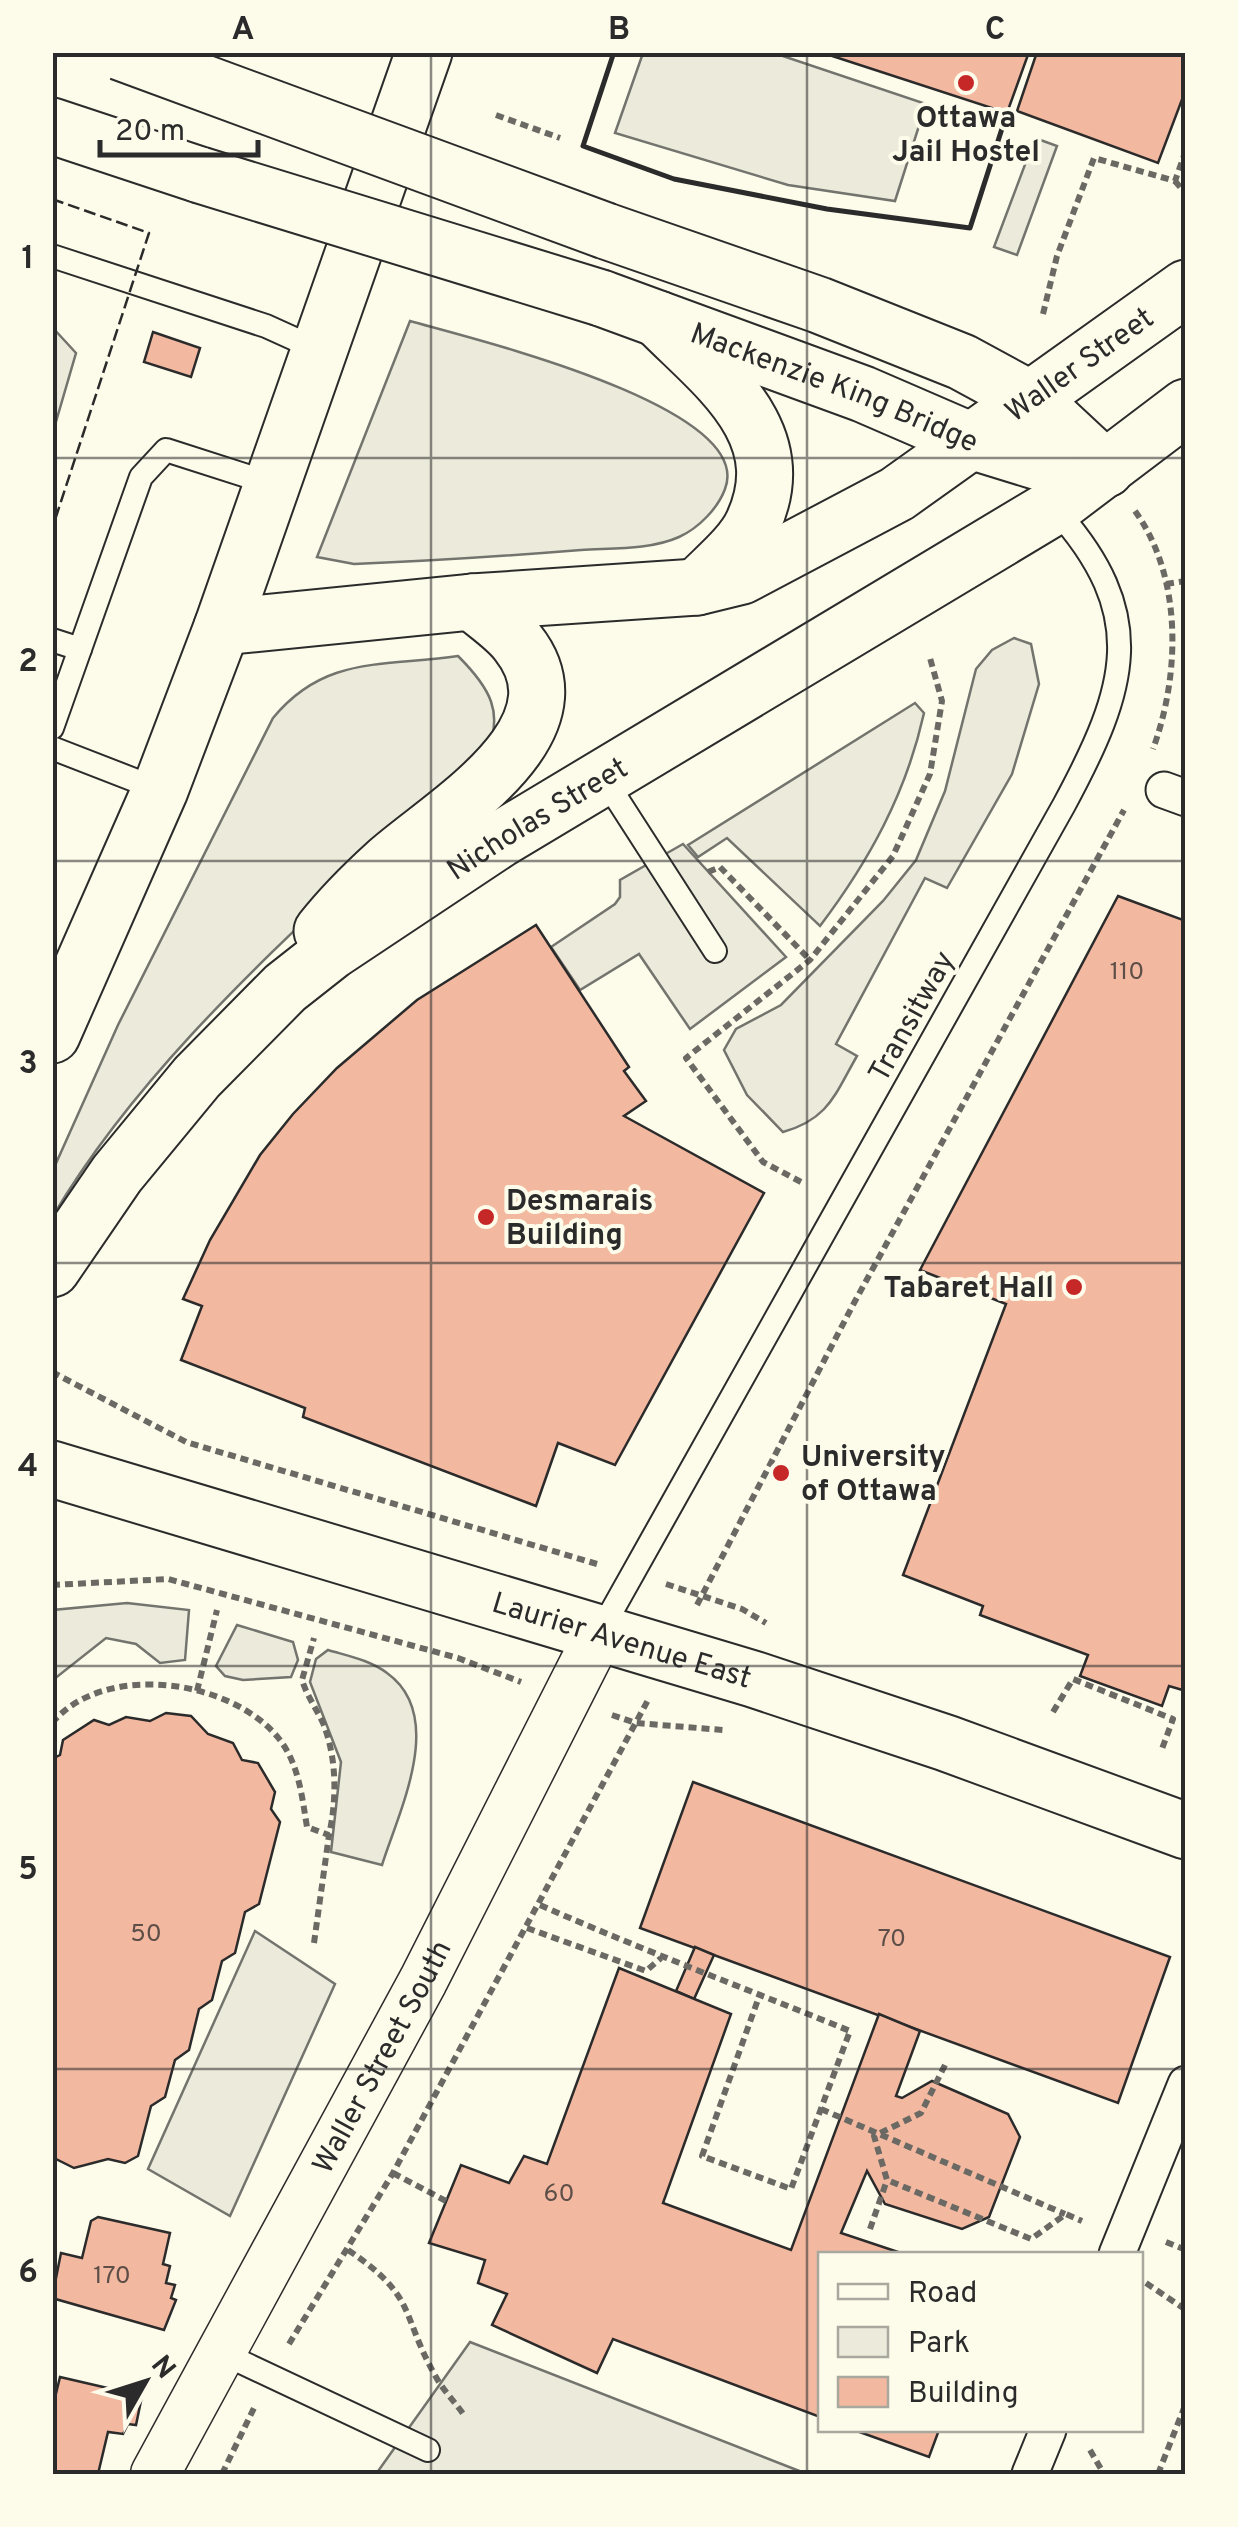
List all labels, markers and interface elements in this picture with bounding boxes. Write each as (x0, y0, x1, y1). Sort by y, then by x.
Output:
text: A (232, 11, 254, 51)
text: B (608, 11, 630, 51)
text: C (985, 11, 1005, 51)
marker: Ottawa Jail Hostel (955, 72, 977, 94)
scale bar (100, 95, 258, 157)
place label: Ottawa Jail Hostel (892, 101, 1040, 172)
text: 20 m (115, 114, 185, 151)
text: 1 (22, 240, 34, 280)
street label: Waller Street (999, 301, 1162, 432)
street label: Mackenzie King Bridge (685, 316, 983, 463)
text: 2 (18, 643, 38, 683)
street label: Nicholas Street (441, 751, 635, 890)
street label: Transitway (862, 945, 964, 1089)
house number: 110 (1110, 957, 1144, 989)
text: 3 (18, 1045, 38, 1085)
place label: Desmarais Building (506, 1184, 653, 1255)
marker: Desmarais Building (475, 1206, 497, 1228)
place label: Tabaret Hall (883, 1271, 1054, 1308)
marker: Tabaret Hall (1063, 1276, 1085, 1298)
place label: University of Ottawa (801, 1440, 946, 1511)
text: 4 (18, 1448, 38, 1488)
marker: University of Ottawa (770, 1462, 792, 1484)
street label: Laurier Avenue East (487, 1586, 755, 1698)
text: 5 (18, 1851, 38, 1891)
house number: 50 (130, 1919, 162, 1951)
house number: 70 (878, 1924, 906, 1956)
street label: Waller Street South (306, 1935, 461, 2181)
house number: 60 (544, 2179, 574, 2211)
legend (818, 2252, 1143, 2432)
text: 6 (18, 2254, 38, 2294)
house number: 170 (93, 2261, 131, 2293)
text: Road (908, 2276, 977, 2313)
text: Park (908, 2326, 970, 2363)
north arrow (95, 2332, 195, 2432)
text: N (142, 2349, 182, 2387)
text: Building (908, 2376, 1019, 2413)

